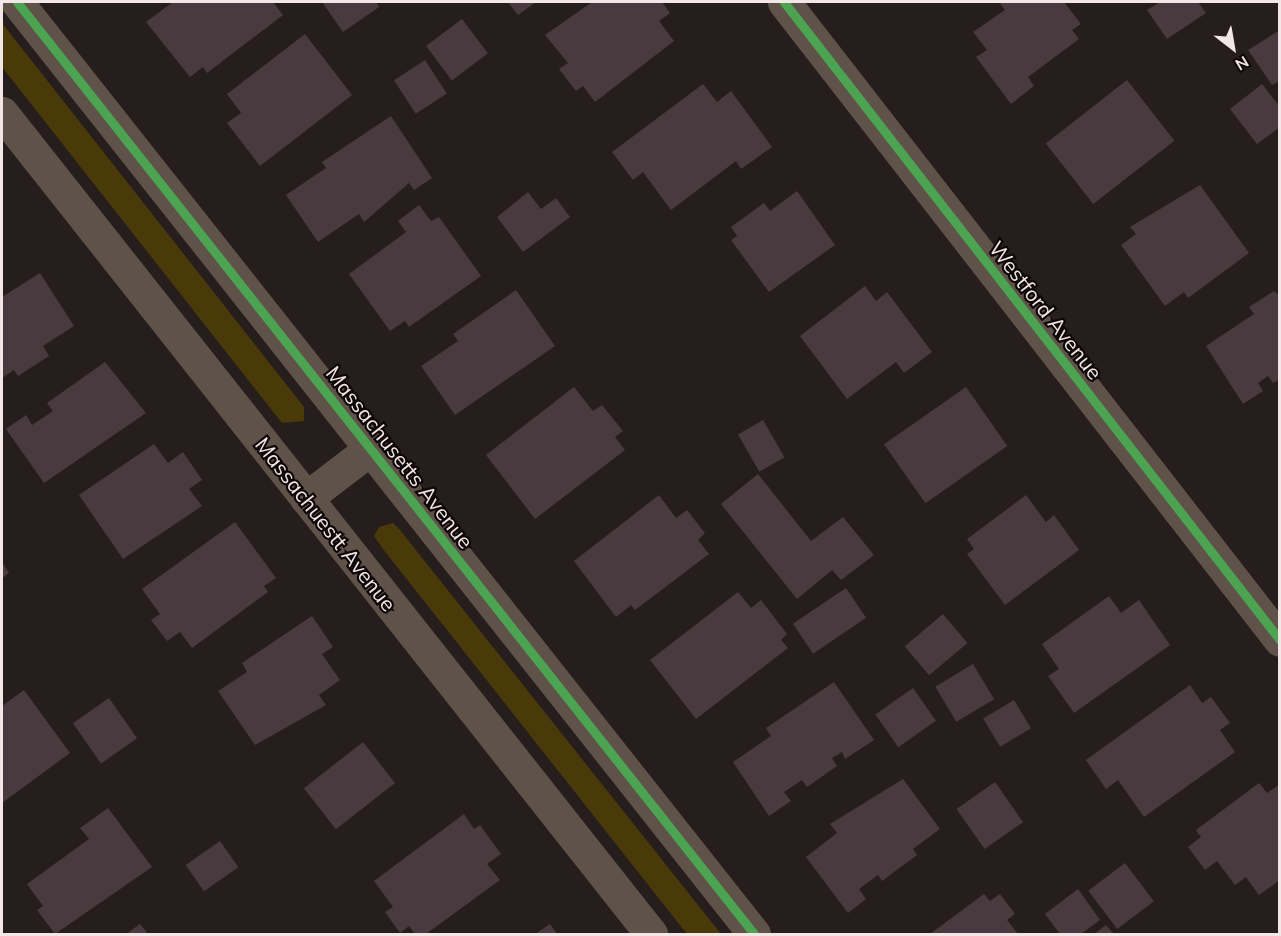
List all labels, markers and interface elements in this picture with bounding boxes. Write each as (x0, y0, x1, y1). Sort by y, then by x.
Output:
north arrow (1203, 18, 1263, 78)
text: N (1232, 52, 1253, 75)
street label: Westford Avenue (984, 236, 1108, 384)
street label: Massachusetts Avenue (321, 361, 479, 553)
street label: Massachuestt Avenue (250, 432, 402, 616)

